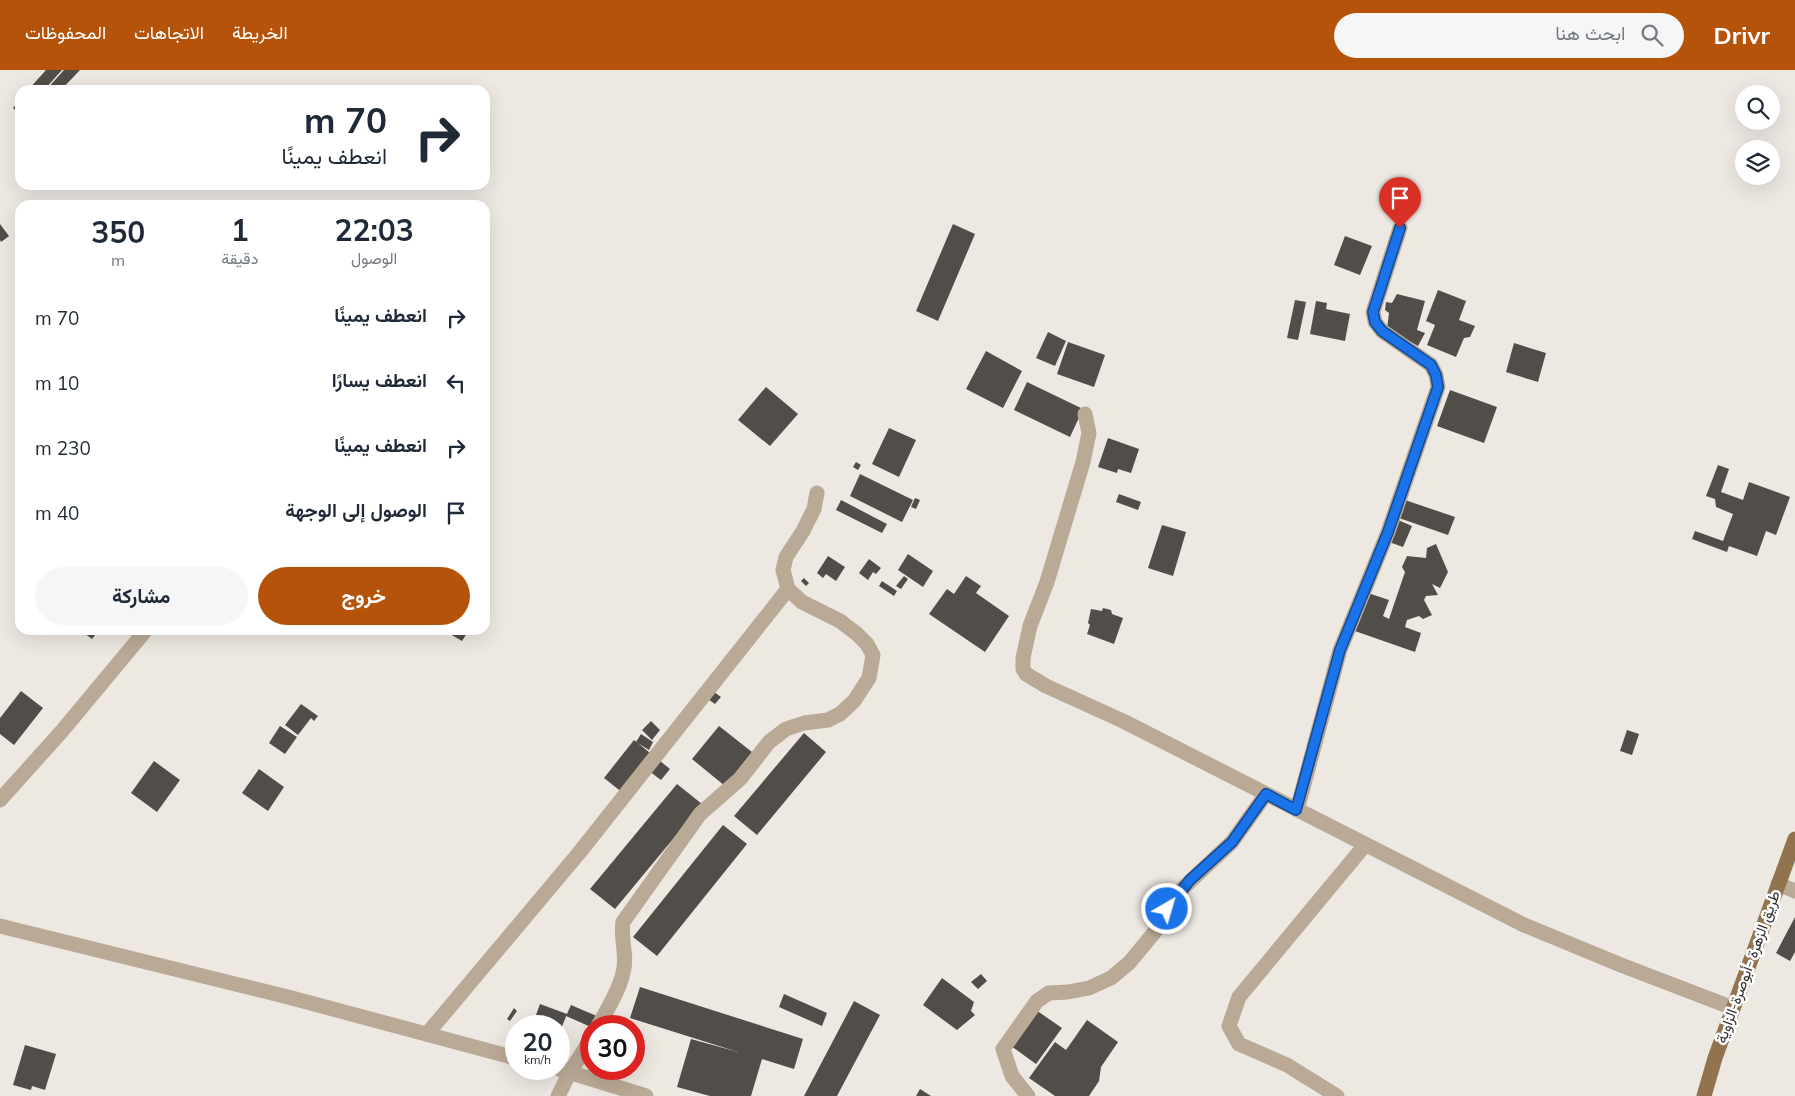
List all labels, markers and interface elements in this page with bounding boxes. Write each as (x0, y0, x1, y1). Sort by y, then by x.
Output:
search box (1334, 13, 1684, 58)
text: Drivr (1714, 20, 1770, 50)
text: المحفوظات (25, 21, 106, 44)
text: الاتجاهات (134, 21, 204, 44)
text: الخريطة (232, 21, 288, 44)
text: ابحث هنا (1555, 21, 1626, 45)
icon: search (1638, 21, 1666, 49)
map controls (1735, 85, 1780, 185)
button: search (1735, 85, 1780, 130)
text: 70 m (304, 98, 387, 142)
icon: right (405, 105, 470, 170)
button: layers (1735, 140, 1780, 185)
text: انعطف يمينًا (281, 142, 387, 170)
pin (1379, 177, 1421, 228)
icon: arrive (1386, 184, 1414, 212)
text: 1 (231, 211, 249, 249)
text: 22:03 (334, 211, 414, 249)
text: 350 (91, 213, 145, 251)
text: دقيقة (221, 248, 258, 268)
text: الوصول (351, 248, 397, 268)
text: m (111, 250, 125, 270)
text: انعطف يمينًا (334, 303, 427, 327)
icon: right (442, 304, 470, 332)
text: 70 m (35, 306, 79, 330)
text: انعطف يسارًا (332, 368, 427, 392)
icon: left (442, 369, 470, 397)
text: 10 m (35, 371, 79, 395)
text: انعطف يمينًا (334, 433, 427, 457)
icon: right (442, 434, 470, 462)
text: 230 m (35, 436, 91, 460)
text: الوصول إلى الوجهة (285, 498, 427, 522)
icon: arrive (442, 499, 470, 527)
text: 40 m (35, 501, 79, 525)
button: مشاركة (35, 567, 248, 625)
button: خروج (258, 567, 470, 625)
position arrow (1140, 882, 1192, 934)
street label: طريق الزهرة -أبوصرة-الزاوية (1711, 888, 1785, 1046)
speed limit sign: 30 (580, 1015, 645, 1080)
text: 20 (522, 1026, 553, 1057)
text: km/h (524, 1052, 551, 1067)

